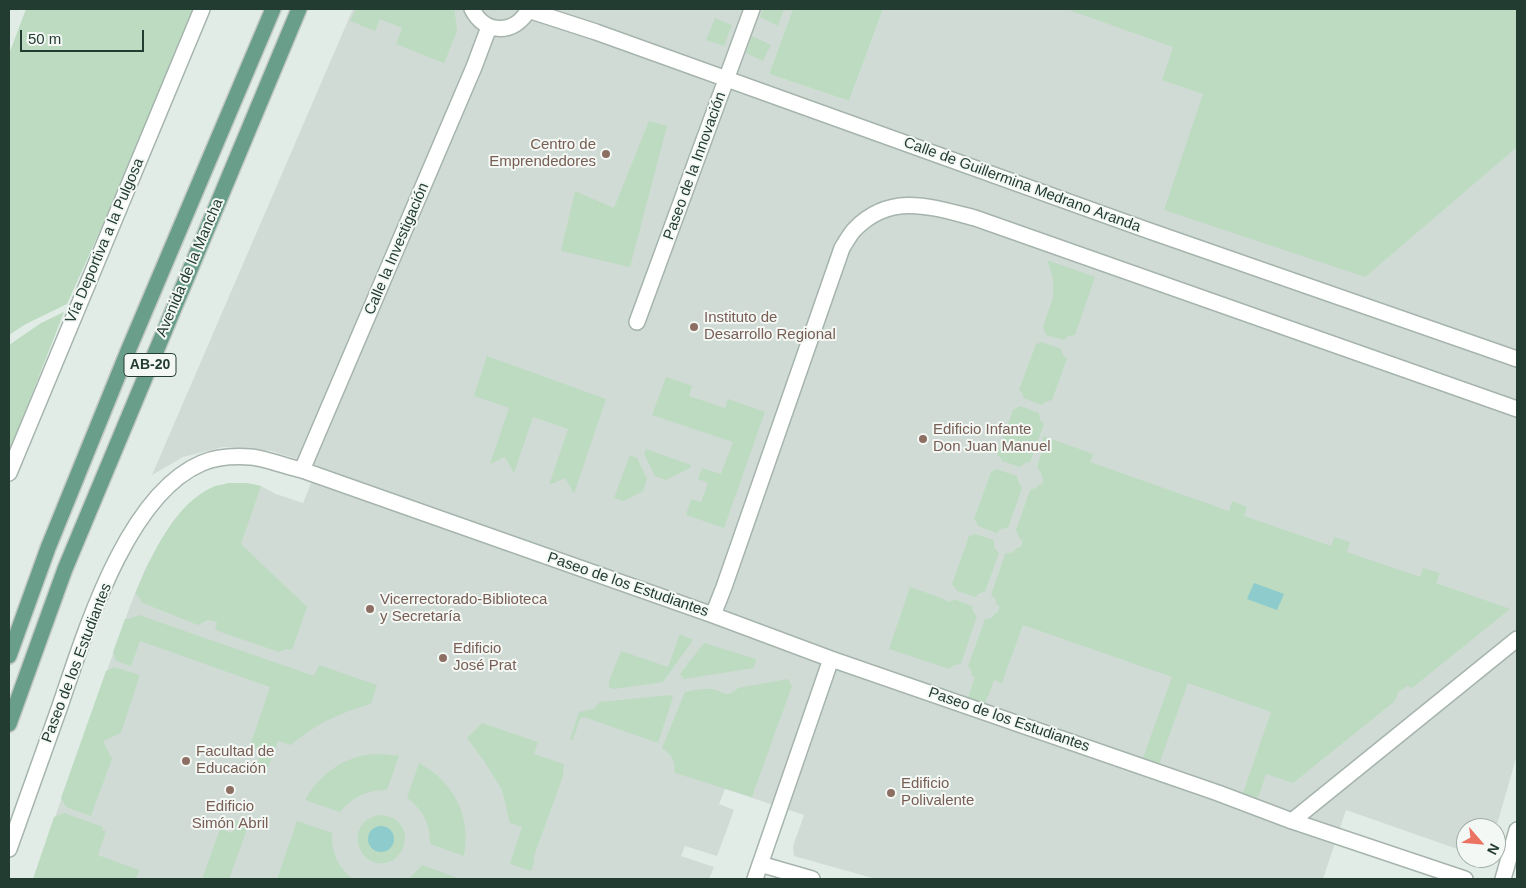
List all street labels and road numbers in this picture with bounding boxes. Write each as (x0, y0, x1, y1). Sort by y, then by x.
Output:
street label: Paseo de la Innovación (660, 90, 730, 242)
street label: Calle de Guillermina Medrano Aranda (901, 134, 1143, 236)
street label: Vía Deportiva a la Pulgosa (62, 156, 148, 326)
street label: Calle la Investigación (361, 180, 433, 318)
street label: Avenida de la Mancha (153, 196, 227, 340)
road number: AB-20 (124, 354, 176, 376)
street label: Paseo de los Estudiantes (545, 549, 711, 621)
street label: Paseo de los Estudiantes (38, 581, 116, 745)
street label: Paseo de los Estudiantes (926, 684, 1092, 756)

